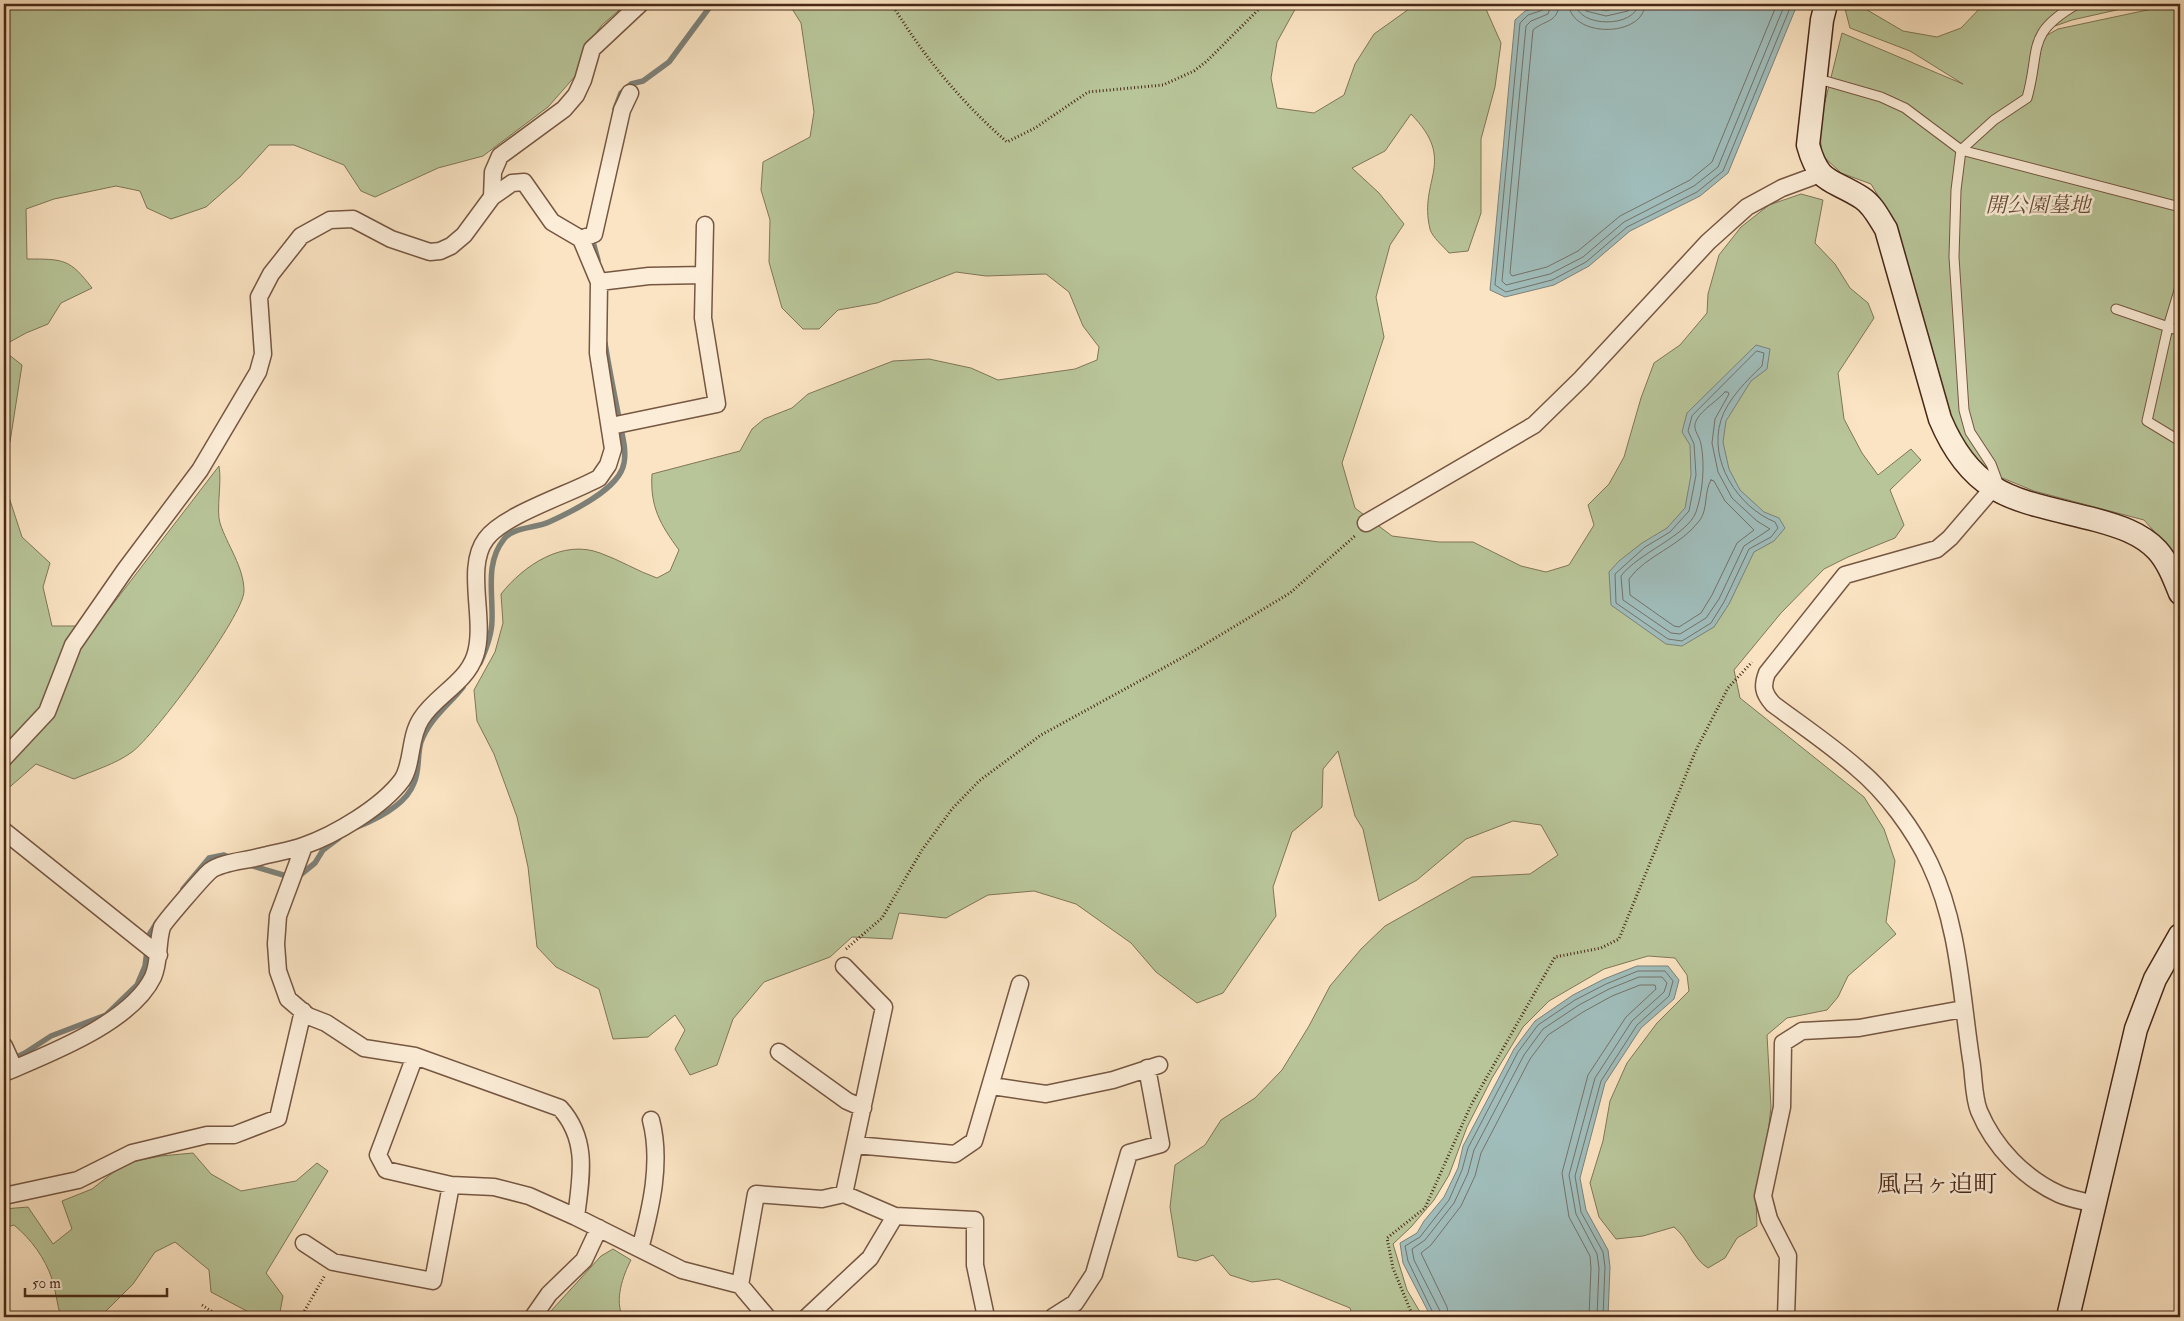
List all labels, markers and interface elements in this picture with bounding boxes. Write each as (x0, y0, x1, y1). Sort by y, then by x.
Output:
park label: 開公園墓地 (1986, 192, 2092, 219)
district label: 風呂ヶ迫町 (1877, 1169, 1997, 1200)
scale bar (25, 1266, 168, 1298)
text: 50 m (32, 1274, 61, 1293)

